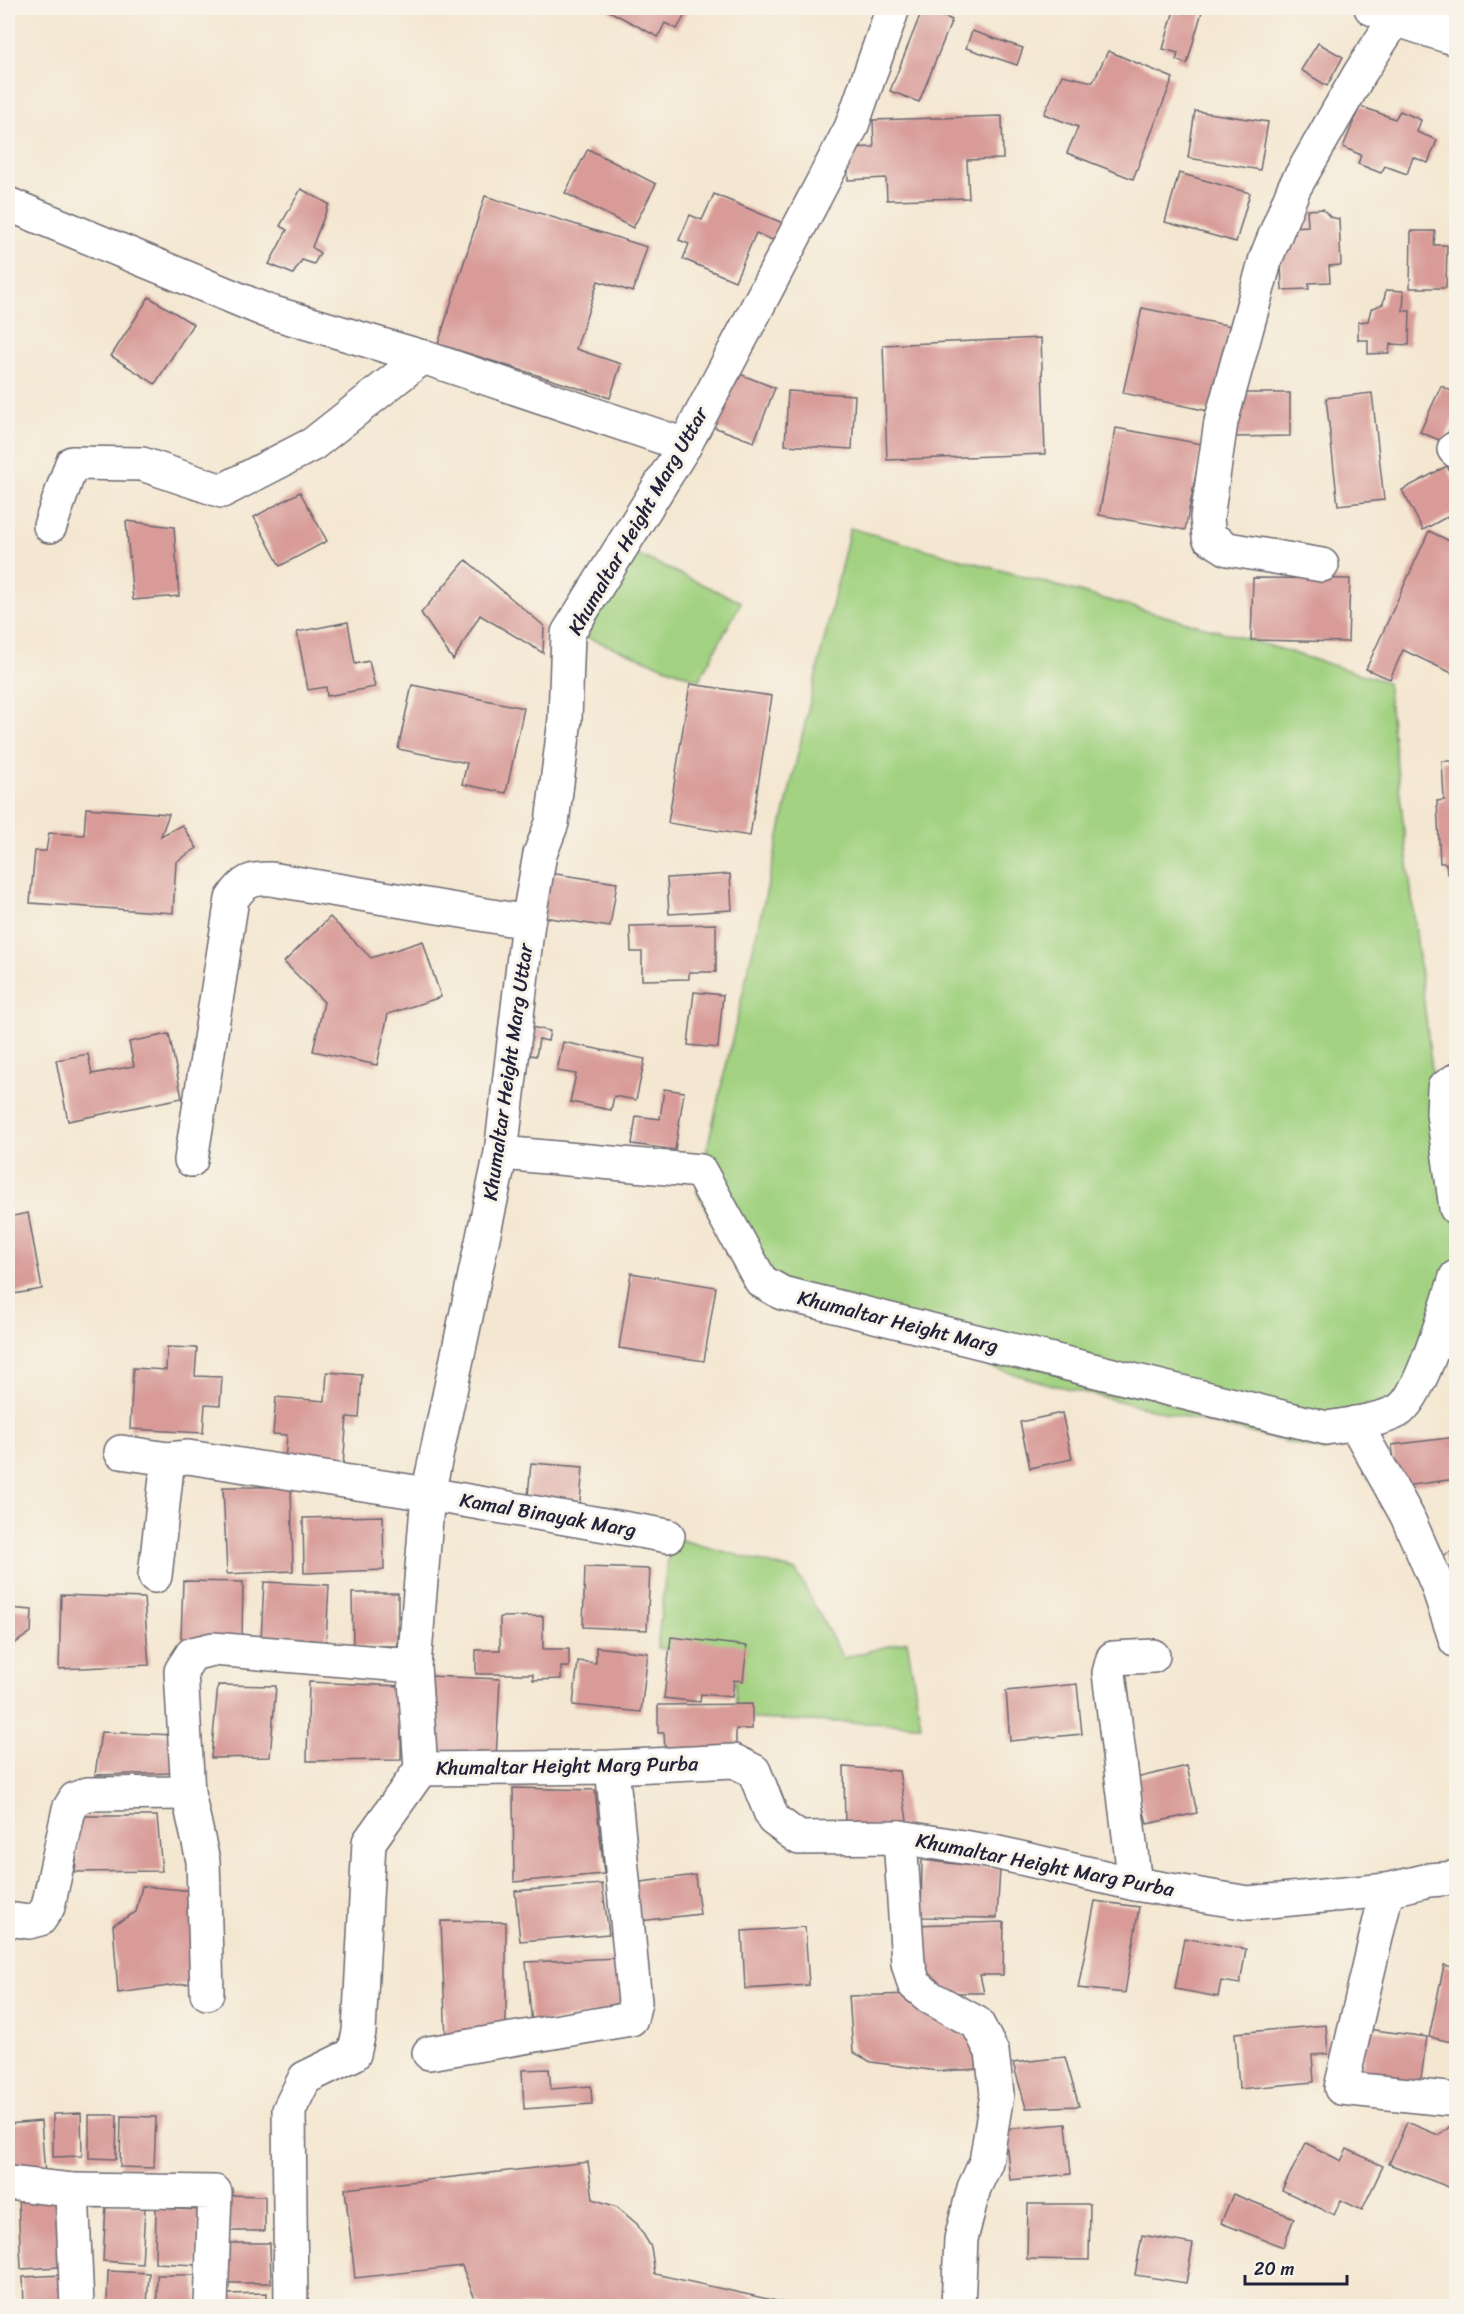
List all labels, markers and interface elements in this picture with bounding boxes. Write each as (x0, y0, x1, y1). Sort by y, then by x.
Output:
street label: Khumaltar Height Marg Uttar (558, 399, 719, 642)
street label: Khumaltar Height Marg Uttar (473, 940, 544, 1203)
street label: Khumaltar Height Marg (794, 1280, 1002, 1364)
street label: Kamal Binayak Marg (457, 1482, 639, 1548)
street label: Khumaltar Height Marg Purba (436, 1746, 699, 1786)
street label: Khumaltar Height Marg Purba (913, 1823, 1178, 1907)
scale bar (1245, 2248, 1347, 2286)
text: 20 m (1254, 2253, 1294, 2285)

